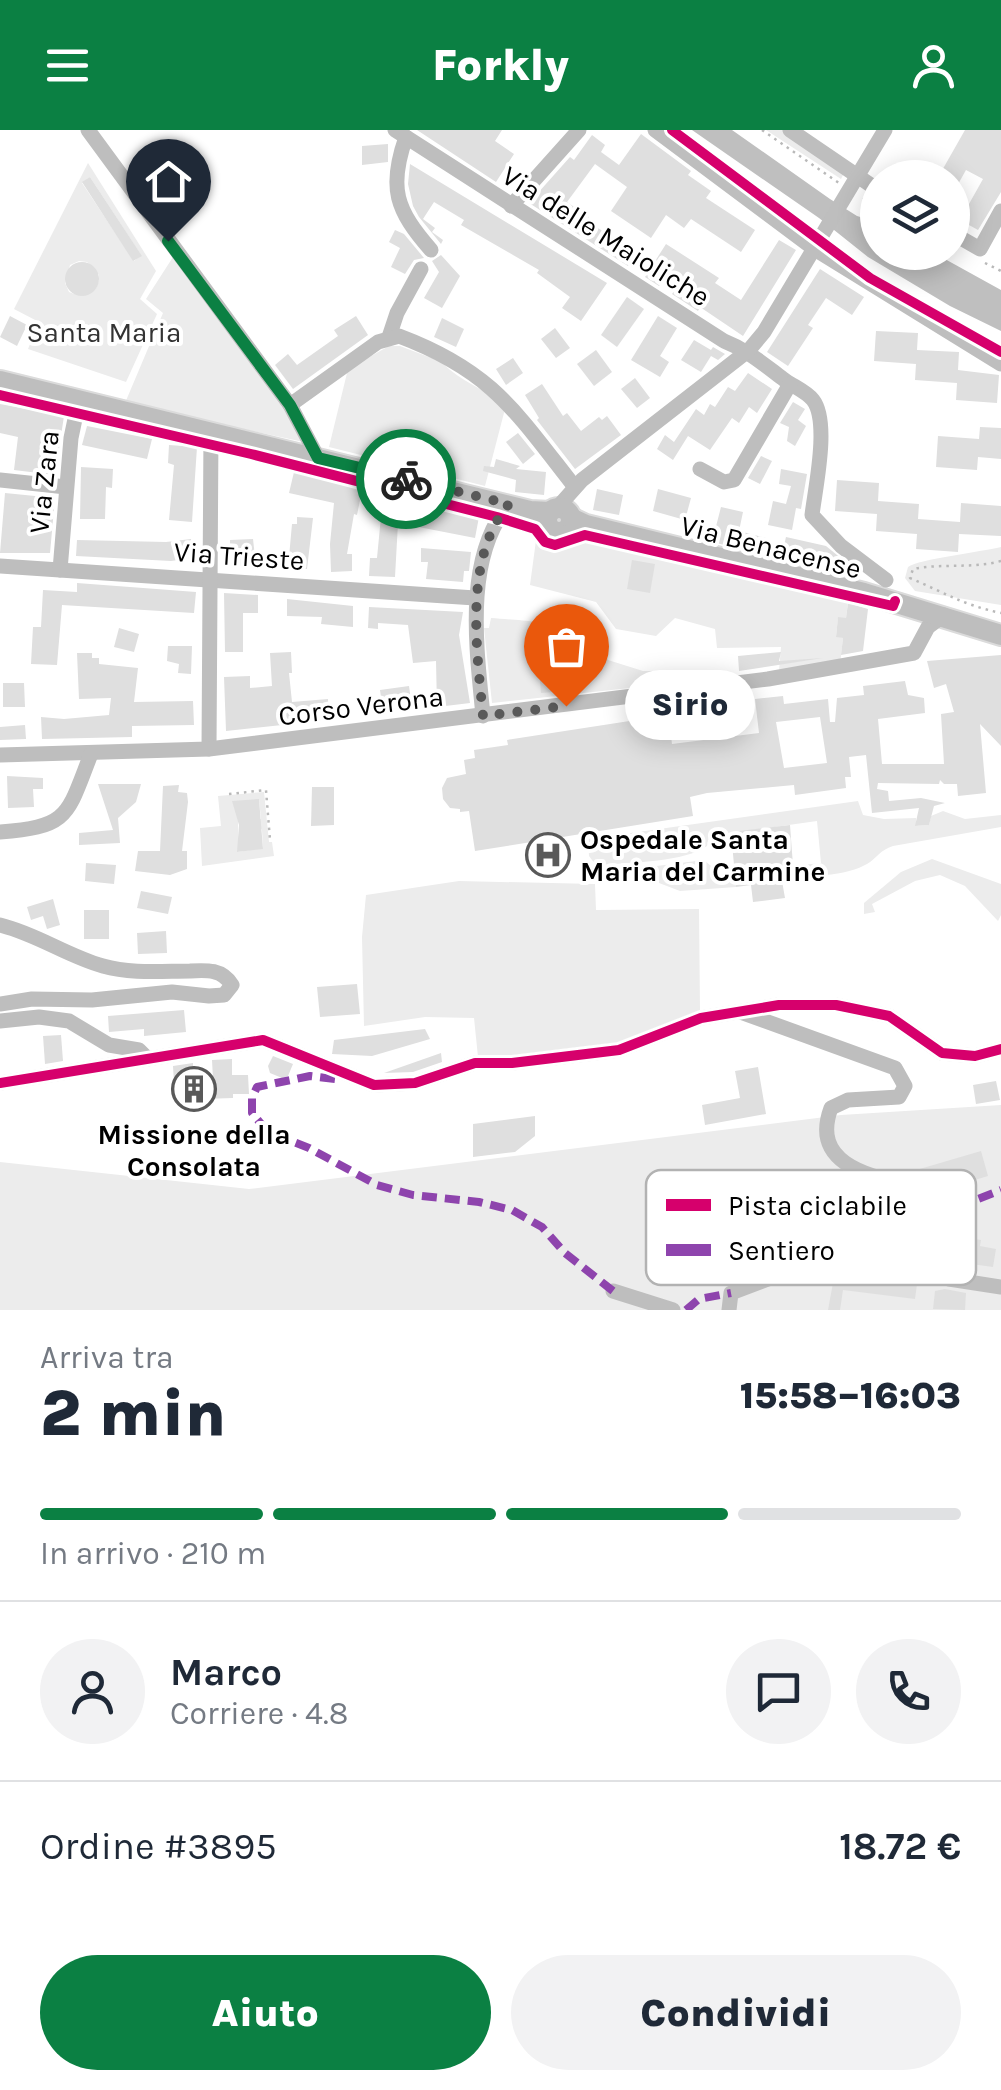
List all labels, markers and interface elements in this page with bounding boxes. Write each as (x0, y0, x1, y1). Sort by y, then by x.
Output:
icon: menu (40, 38, 95, 93)
icon: person (906, 38, 961, 93)
text: Forkly (432, 39, 569, 91)
pin (126, 139, 211, 242)
icon: home (141, 154, 196, 209)
street label: Via delle Maioliche (496, 159, 716, 313)
map controls (860, 160, 970, 270)
button: layers (860, 160, 970, 270)
park label: Santa Maria (27, 316, 181, 349)
street label: Via Zara (22, 429, 66, 535)
courier (356, 429, 456, 529)
icon: bike (379, 452, 434, 507)
street label: Via Benacense (677, 509, 865, 585)
street label: Via Trieste (173, 535, 305, 577)
pin (524, 604, 609, 707)
icon: bag (539, 619, 594, 674)
callout: Sirio (626, 671, 756, 741)
street label: Corso Verona (276, 679, 446, 733)
text: Sirio (652, 686, 728, 723)
place label: Ospedale Santa Maria del Carmine (580, 823, 825, 888)
hospital icon: Ospedale Santa Maria del Carmine (525, 832, 571, 878)
building icon: Missione della Consolata (171, 1066, 217, 1112)
place label: Missione della Consolata (97, 1118, 291, 1183)
legend (646, 1170, 976, 1285)
text: Pista ciclabile (728, 1189, 907, 1222)
text: Sentiero (728, 1234, 835, 1267)
text: Arriva tra (40, 1339, 174, 1376)
text: 15:58–16:03 (740, 1373, 961, 1418)
text: 2 min (40, 1375, 226, 1451)
text: In arrivo · 210 m (40, 1535, 266, 1572)
button: person (40, 1639, 145, 1744)
button: chat (726, 1639, 831, 1744)
button: phone (856, 1639, 961, 1744)
text: Marco (170, 1650, 282, 1695)
text: Corriere · 4.8 (170, 1695, 348, 1732)
text: Ordine #3895 (40, 1824, 277, 1869)
text: 18.72 € (839, 1824, 961, 1869)
button: Aiuto (40, 1955, 491, 2070)
button: Condividi (511, 1955, 961, 2070)

